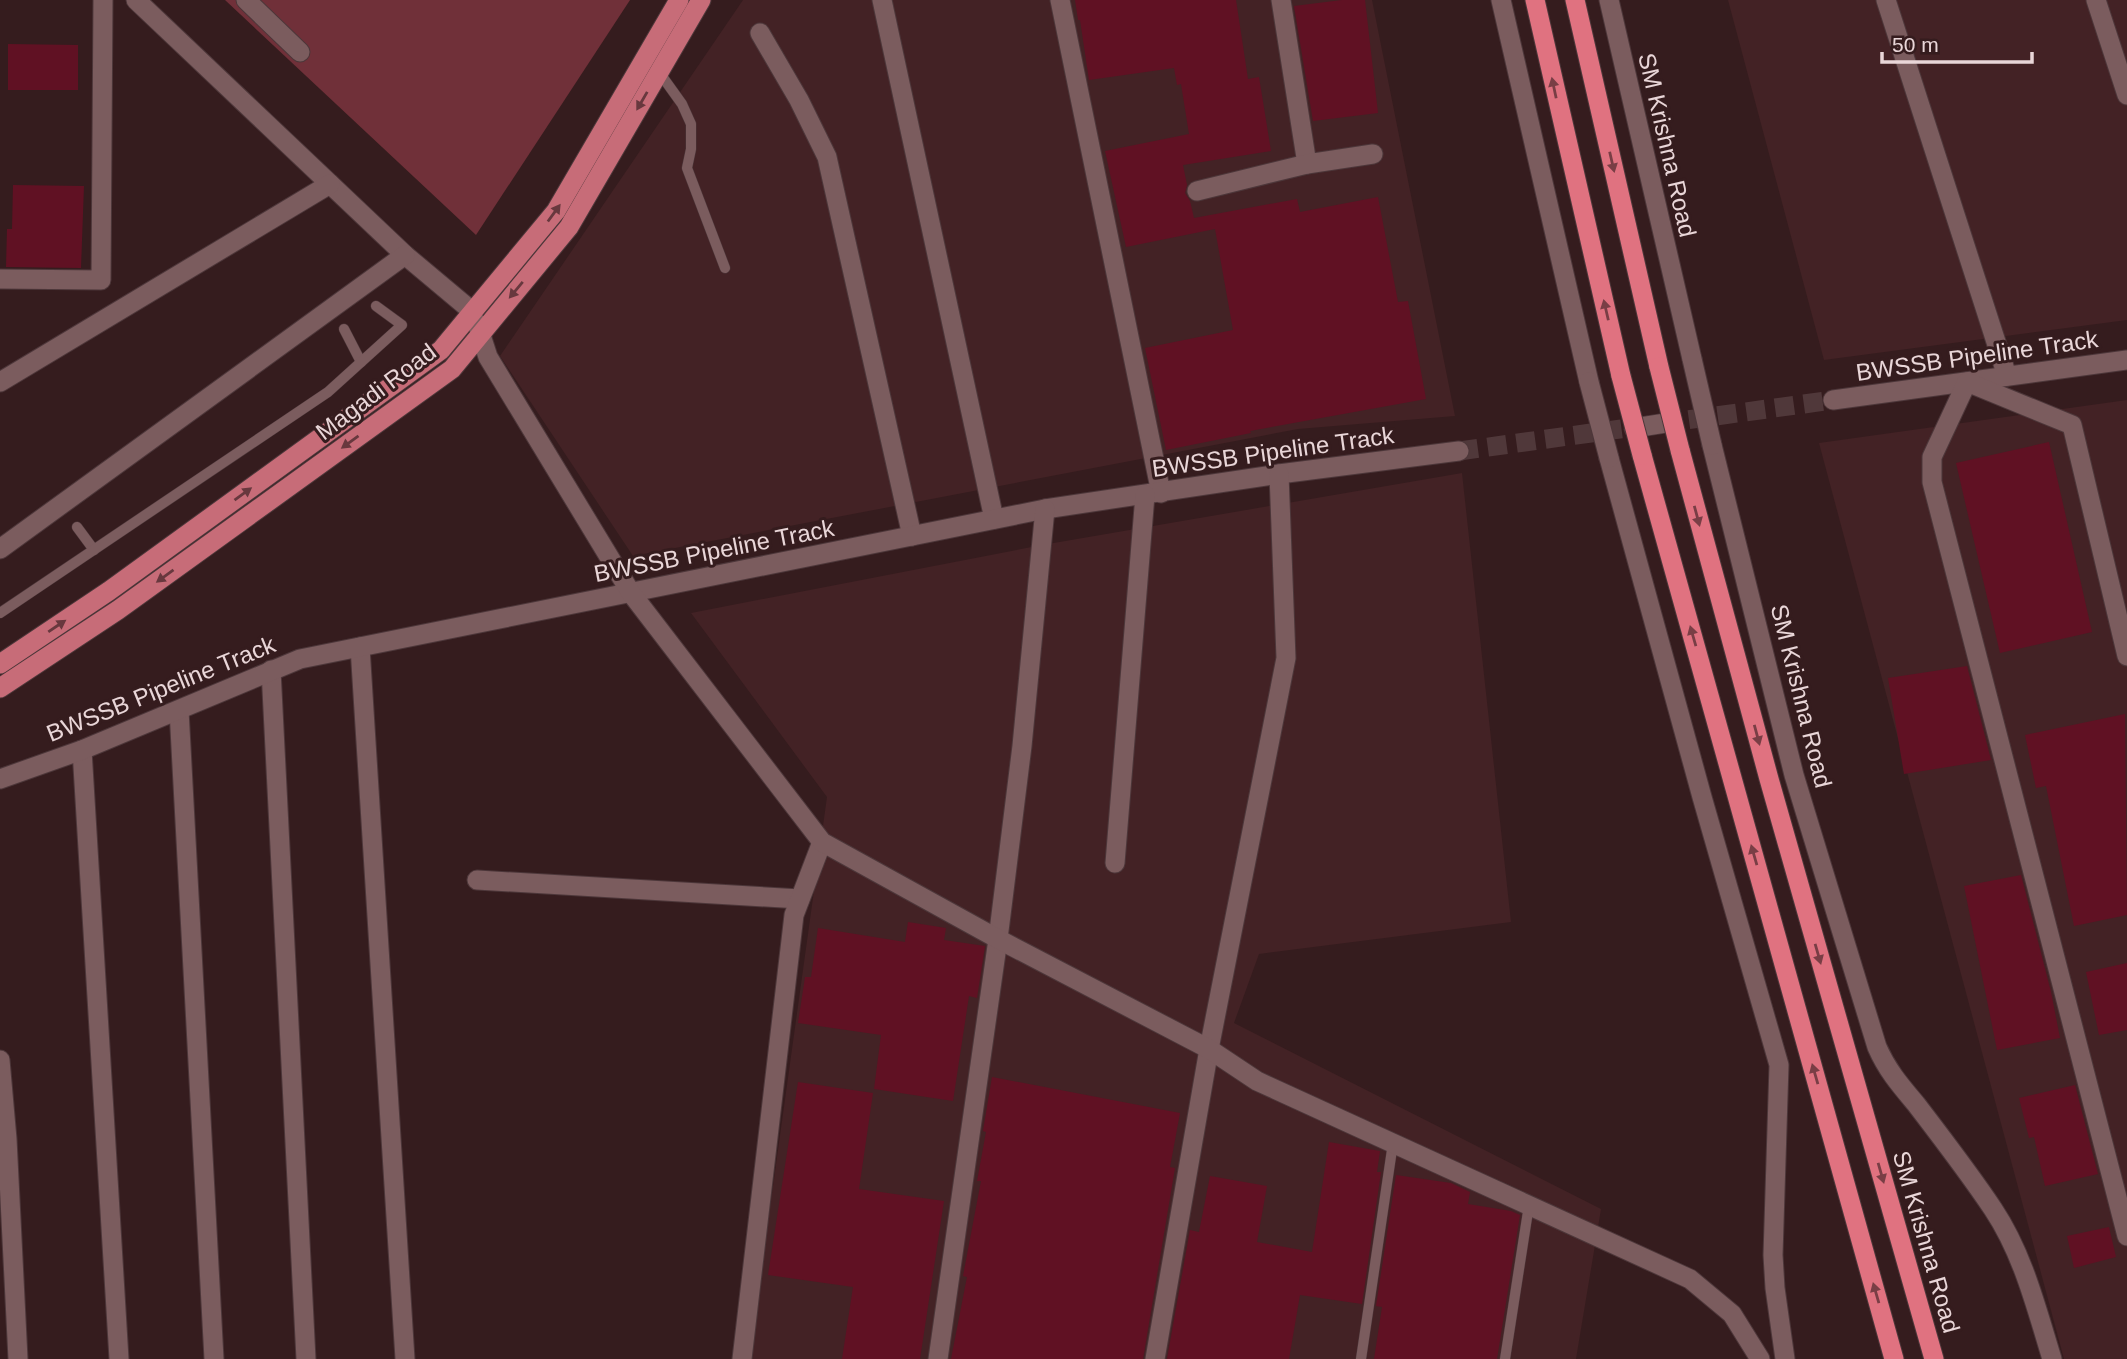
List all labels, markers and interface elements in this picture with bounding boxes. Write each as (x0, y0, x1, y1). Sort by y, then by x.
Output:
scale bar (1882, 21, 2032, 65)
text: 50 m (1892, 33, 1939, 56)
street label: SM Krishna Road (1633, 50, 1702, 240)
one-way arrow (1548, 77, 1559, 99)
one-way arrow (636, 92, 648, 111)
one-way arrow (1606, 151, 1617, 173)
one-way arrow (547, 203, 561, 222)
one-way arrow (509, 281, 524, 298)
one-way arrow (1600, 299, 1611, 321)
street label: BWSSB Pipeline Track (1854, 325, 2101, 386)
street label: Magadi Road (311, 338, 441, 445)
street label: BWSSB Pipeline Track (1150, 421, 1397, 482)
one-way arrow (341, 435, 359, 449)
one-way arrow (233, 487, 251, 502)
one-way arrow (1693, 505, 1703, 526)
street label: BWSSB Pipeline Track (592, 514, 837, 587)
one-way arrow (156, 569, 174, 583)
street label: SM Krishna Road (1766, 601, 1837, 790)
one-way arrow (48, 619, 66, 633)
one-way arrow (1687, 625, 1697, 646)
street label: BWSSB Pipeline Track (43, 630, 280, 747)
one-way arrow (1752, 724, 1763, 746)
one-way arrow (1748, 844, 1759, 866)
one-way arrow (1814, 944, 1824, 965)
one-way arrow (1809, 1063, 1820, 1085)
street label: SM Krishna Road (1888, 1148, 1965, 1336)
one-way arrow (1876, 1163, 1886, 1184)
one-way arrow (1870, 1282, 1881, 1304)

